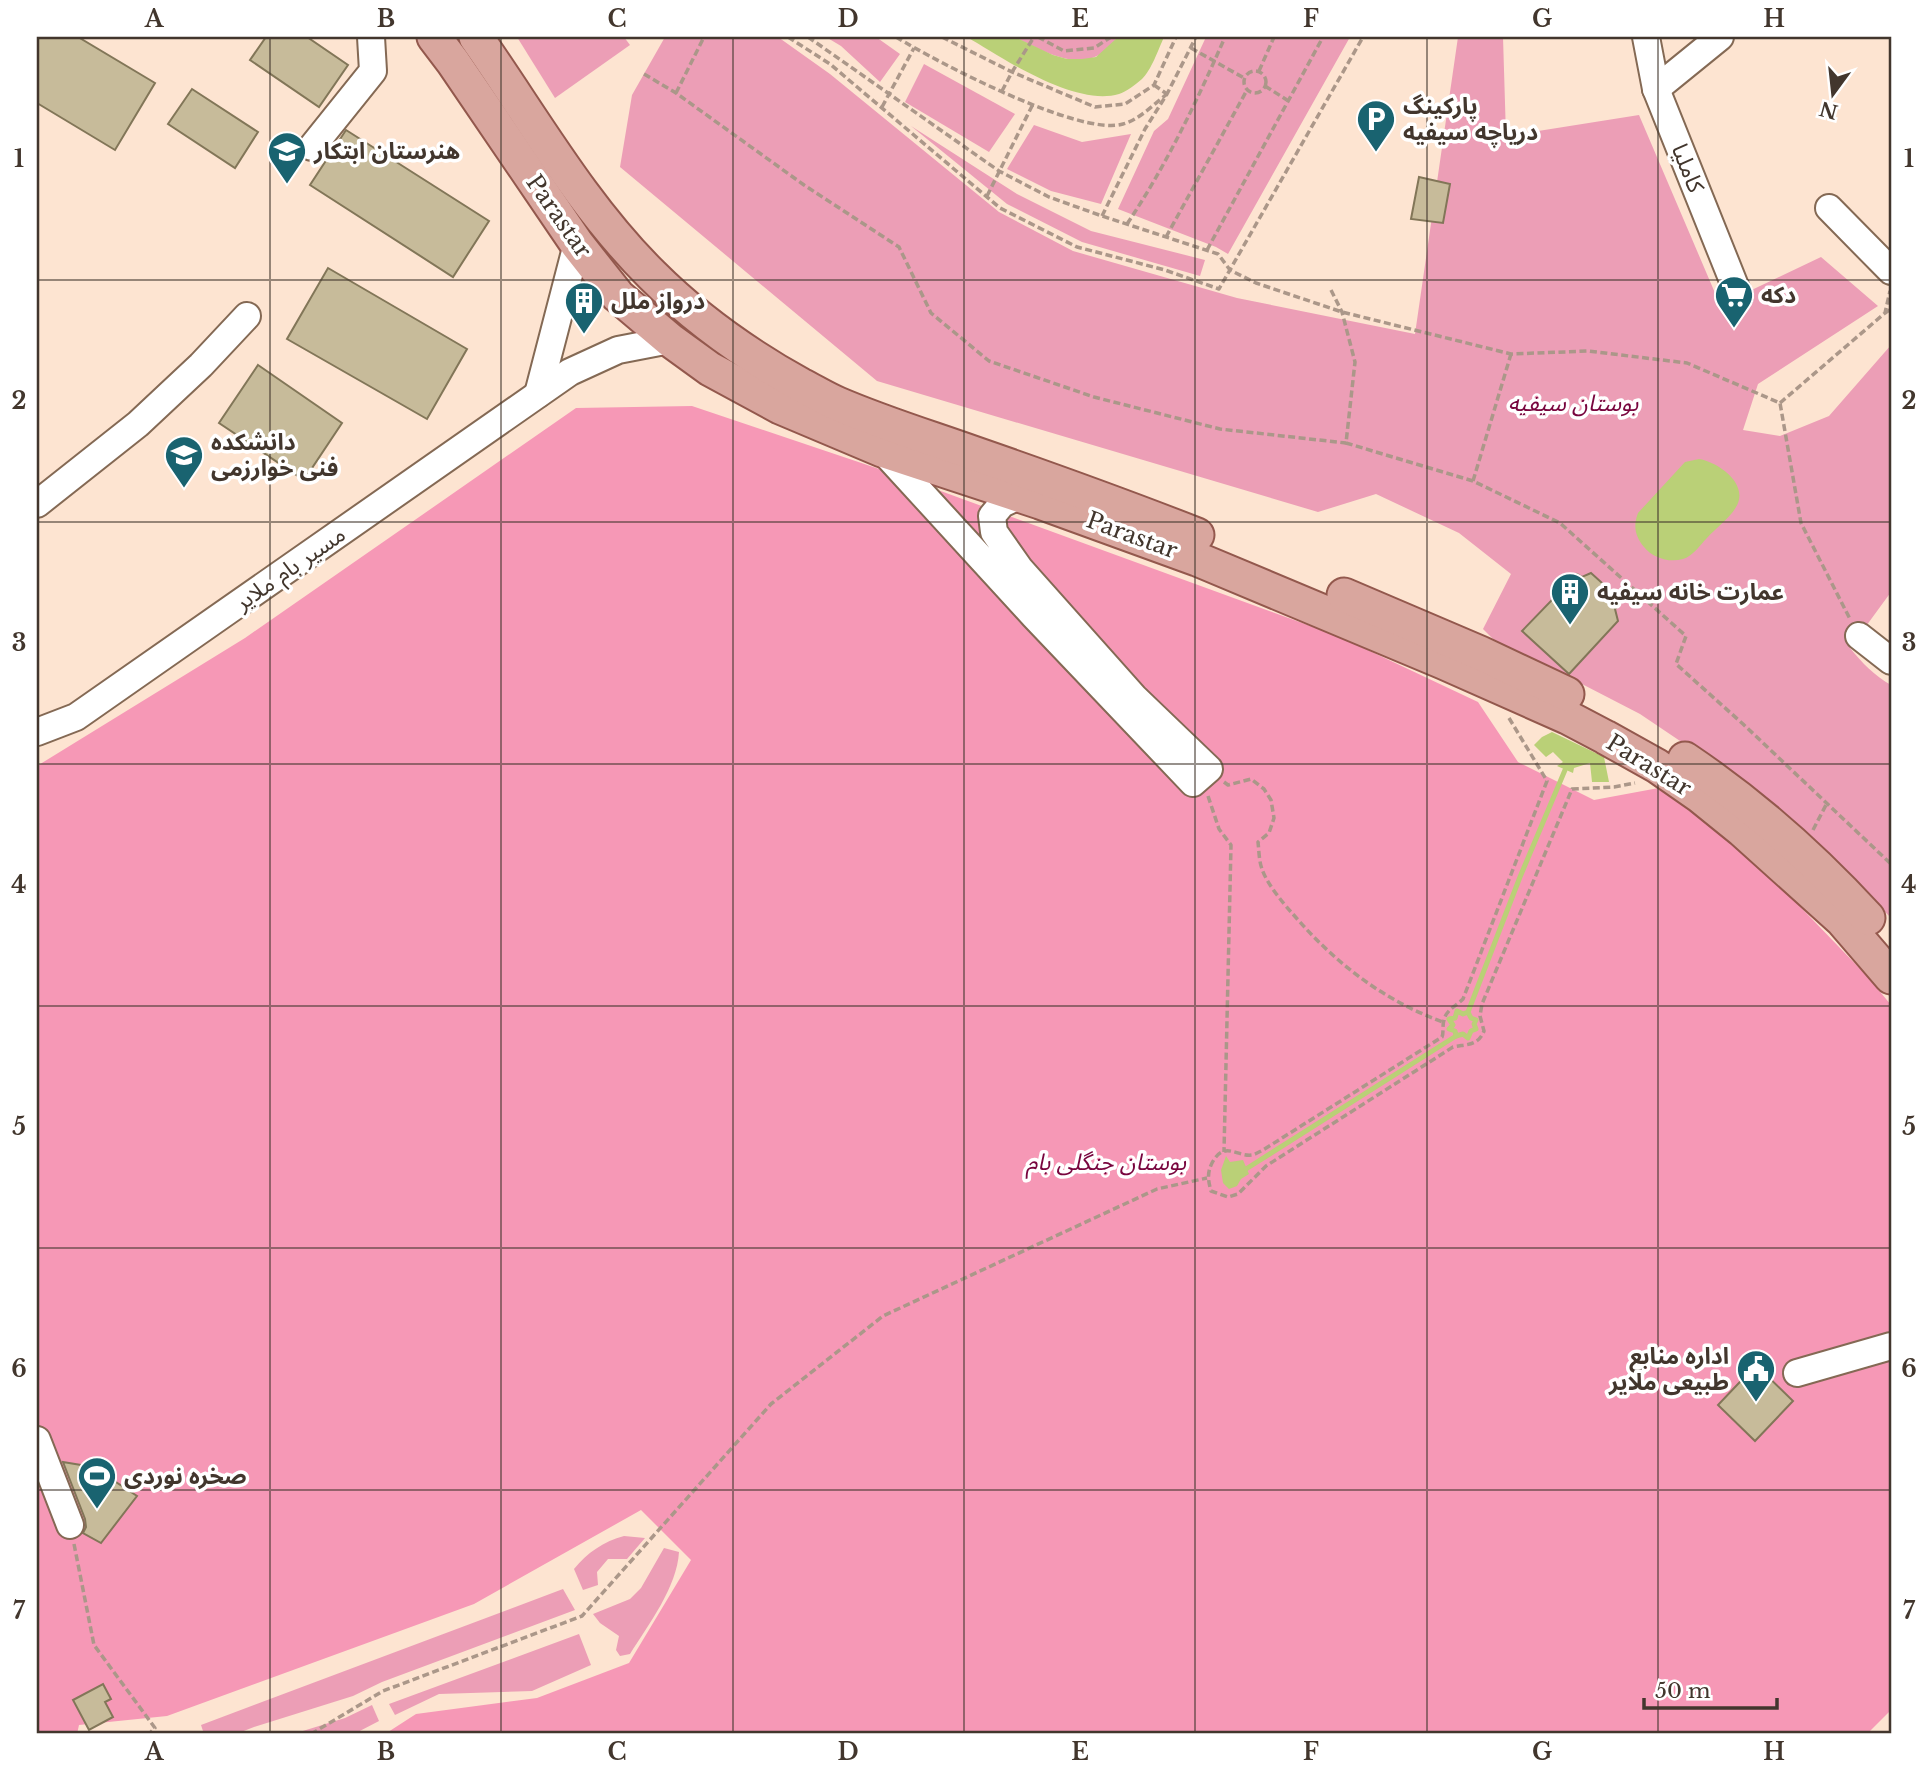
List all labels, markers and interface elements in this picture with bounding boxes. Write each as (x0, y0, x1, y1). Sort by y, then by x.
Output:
text: A (144, 5, 165, 33)
text: B (377, 5, 395, 33)
text: C (608, 5, 626, 33)
text: D (837, 5, 859, 33)
text: E (1071, 5, 1089, 33)
text: F (1303, 5, 1319, 33)
text: G (1532, 5, 1552, 33)
text: H (1763, 5, 1785, 33)
north arrow (1798, 60, 1868, 130)
place label: پارکینگ دریاچه سیفیه (1403, 92, 1538, 148)
text: N (1817, 96, 1840, 123)
parking icon: پارکینگ دریاچه سیفیه (1355, 98, 1397, 153)
school or university icon: هنرستان ابتکار (266, 130, 308, 185)
place label: هنرستان ابتکار (313, 137, 460, 165)
street label: کاملیا (1666, 139, 1711, 197)
text: 1 (14, 145, 24, 173)
text: 1 (1904, 145, 1914, 173)
street label: Parastar (520, 169, 598, 263)
supermarket icon: دکه (1713, 274, 1755, 329)
building icon: درواز ملل (563, 280, 605, 335)
place label: دکه (1761, 281, 1796, 309)
place label: درواز ملل (611, 287, 705, 315)
text: 2 (12, 387, 26, 415)
text: 2 (1902, 387, 1916, 415)
park label: بوستان سیفیه (1508, 389, 1639, 417)
place label: دانشکده فنی خوارزمی (211, 428, 338, 482)
school or university icon: دانشکده فنی خوارزمی (163, 434, 205, 489)
street label: Parastar (1083, 506, 1181, 564)
street label: مسیر بام ملایر (229, 520, 353, 620)
building icon: عمارت خانه سیفیه (1549, 571, 1591, 626)
place label: عمارت خانه سیفیه (1597, 578, 1784, 606)
text: 3 (12, 629, 26, 657)
text: 3 (1902, 629, 1916, 657)
street label: Parastar (1601, 728, 1697, 802)
text: 4 (11, 871, 27, 899)
text: 4 (1901, 871, 1917, 899)
text: 5 (12, 1113, 26, 1141)
text: 5 (1902, 1113, 1916, 1141)
park label: بوستان جنگلی بام (1025, 1148, 1187, 1180)
place label: اداره منابع طبیعی ملایر (1608, 1342, 1729, 1396)
public building icon: اداره منابع طبیعی ملایر (1735, 1348, 1777, 1403)
text: 6 (11, 1355, 27, 1383)
text: 6 (1901, 1355, 1917, 1383)
sports icon: صخره نوردی (76, 1455, 118, 1510)
place label: صخره نوردی (124, 1462, 247, 1490)
text: 7 (13, 1597, 26, 1625)
text: 7 (1903, 1597, 1916, 1625)
scale bar (1644, 1666, 1778, 1710)
text: 50 m (1655, 1678, 1711, 1704)
text: A (144, 1738, 165, 1766)
text: B (377, 1738, 395, 1766)
text: C (608, 1738, 626, 1766)
text: D (837, 1738, 859, 1766)
text: E (1071, 1738, 1089, 1766)
text: F (1303, 1738, 1319, 1766)
text: G (1532, 1738, 1552, 1766)
text: H (1763, 1738, 1785, 1766)

